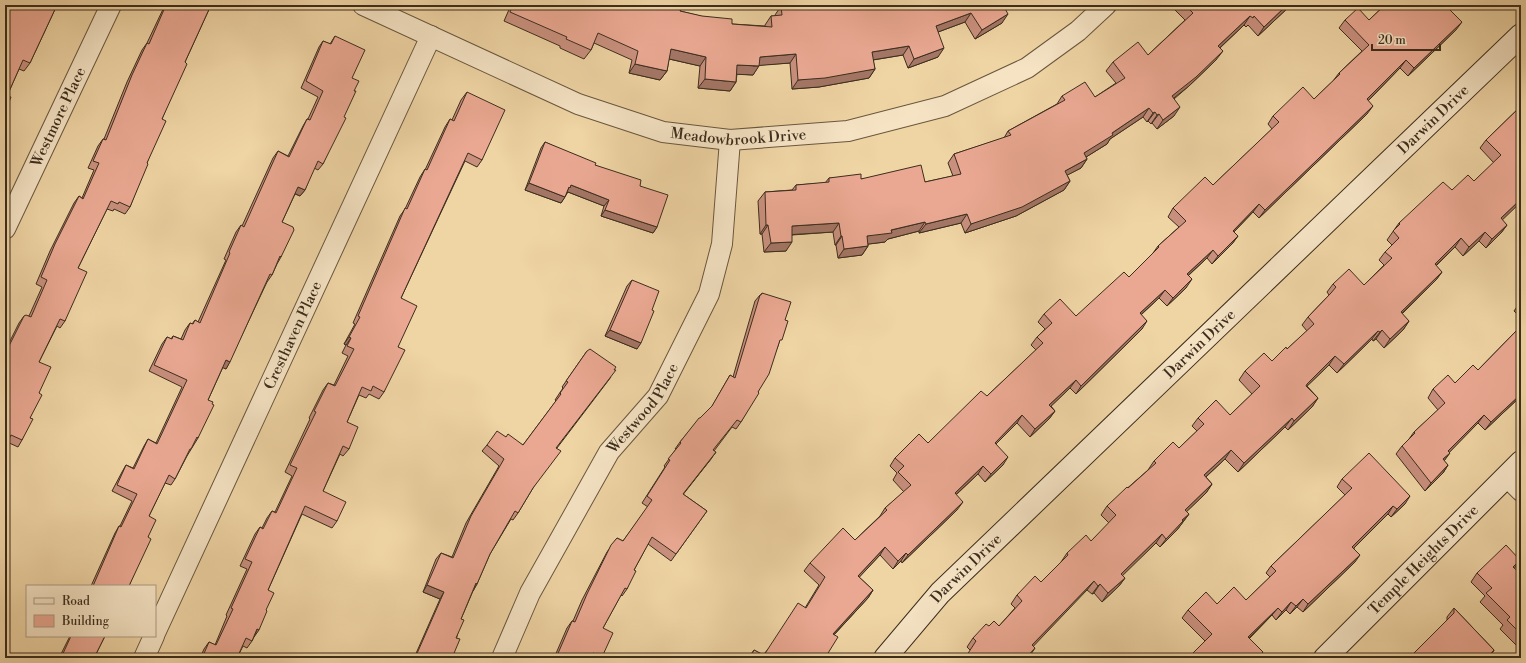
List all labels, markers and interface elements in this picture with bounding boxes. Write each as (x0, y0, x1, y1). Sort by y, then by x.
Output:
scale bar (1372, 26, 1440, 52)
text: 20 m (1378, 33, 1406, 48)
street label: Westmore Place (26, 64, 90, 171)
street label: Darwin Drive (1394, 81, 1473, 158)
street label: Meadowbrook Drive (669, 124, 807, 150)
street label: Cresthaven Place (260, 278, 326, 393)
street label: Darwin Drive (1160, 305, 1240, 383)
street label: Westwood Place (602, 360, 683, 458)
street label: Temple Heights Drive (1365, 501, 1483, 619)
street label: Darwin Drive (927, 530, 1006, 607)
legend (26, 585, 156, 637)
text: Road (62, 594, 90, 609)
text: Building (61, 614, 110, 629)

